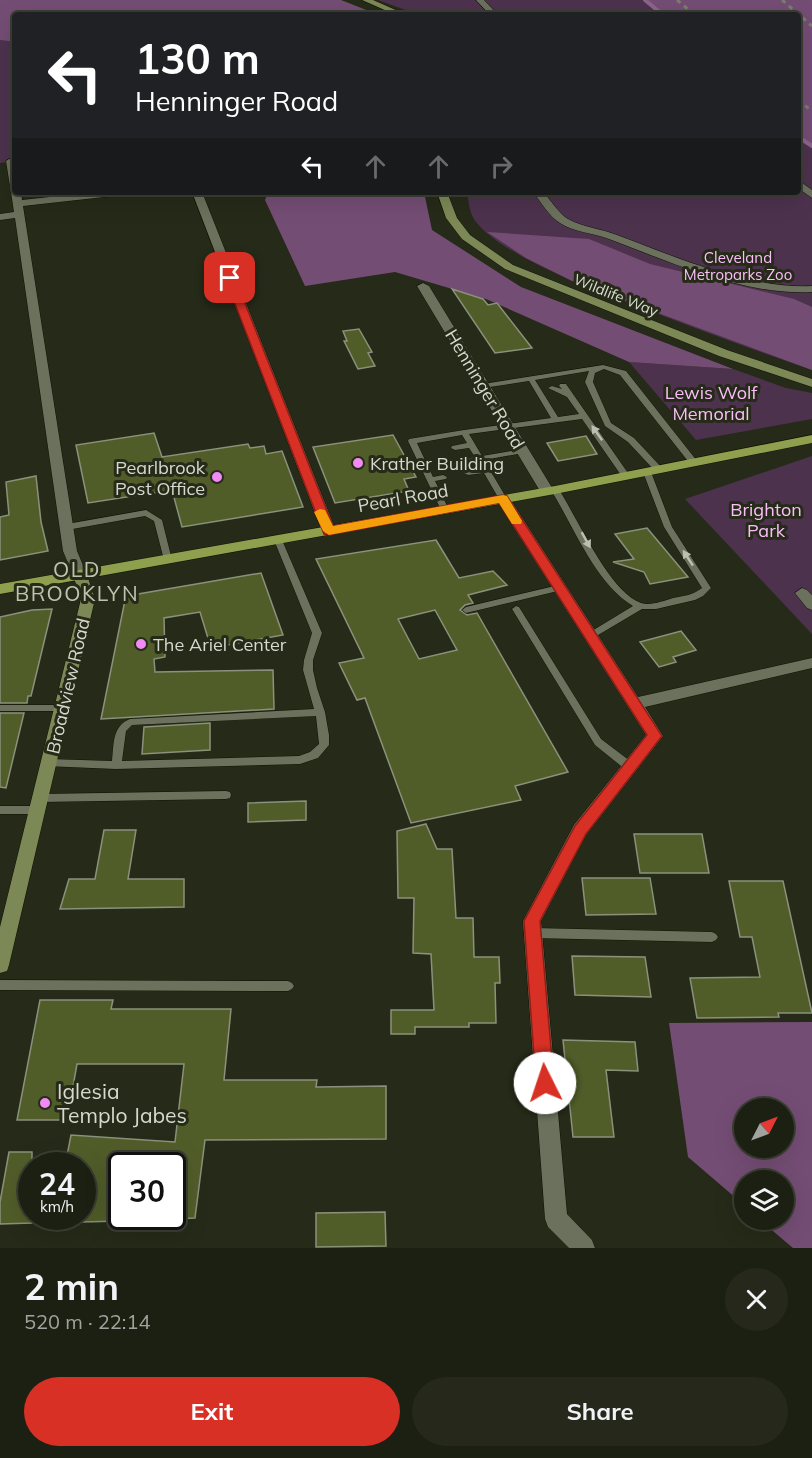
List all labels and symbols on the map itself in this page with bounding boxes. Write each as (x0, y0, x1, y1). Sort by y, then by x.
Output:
park label: Cleveland Metroparks Zoo (684, 248, 792, 284)
pin (204, 252, 255, 303)
street label: Wildlife Way (571, 269, 661, 321)
street label: Henninger Road (440, 325, 530, 453)
park label: Lewis Wolf Memorial (665, 381, 758, 425)
one-way arrow (591, 426, 603, 442)
place label: Krather Building (370, 452, 504, 475)
place label: Pearlbrook Post Office (115, 456, 206, 500)
marker: Krather Building (351, 456, 365, 470)
marker: Pearlbrook Post Office (210, 470, 224, 484)
street label: Pearl Road (356, 479, 450, 517)
park label: Brighton Park (730, 498, 802, 542)
one-way arrow (581, 531, 591, 548)
one-way arrow (682, 550, 693, 566)
district label: OLD BROOKLYN (15, 556, 139, 606)
street label: Broadview Road (41, 616, 95, 756)
place label: The Ariel Center (153, 633, 287, 656)
marker: The Ariel Center (134, 637, 148, 651)
position arrow (513, 1051, 577, 1115)
place label: Iglesia Templo Jabes (57, 1078, 187, 1128)
marker: Iglesia Templo Jabes (38, 1096, 52, 1110)
north arrow (734, 1098, 794, 1158)
speed limit sign: 30 (108, 1152, 186, 1230)

